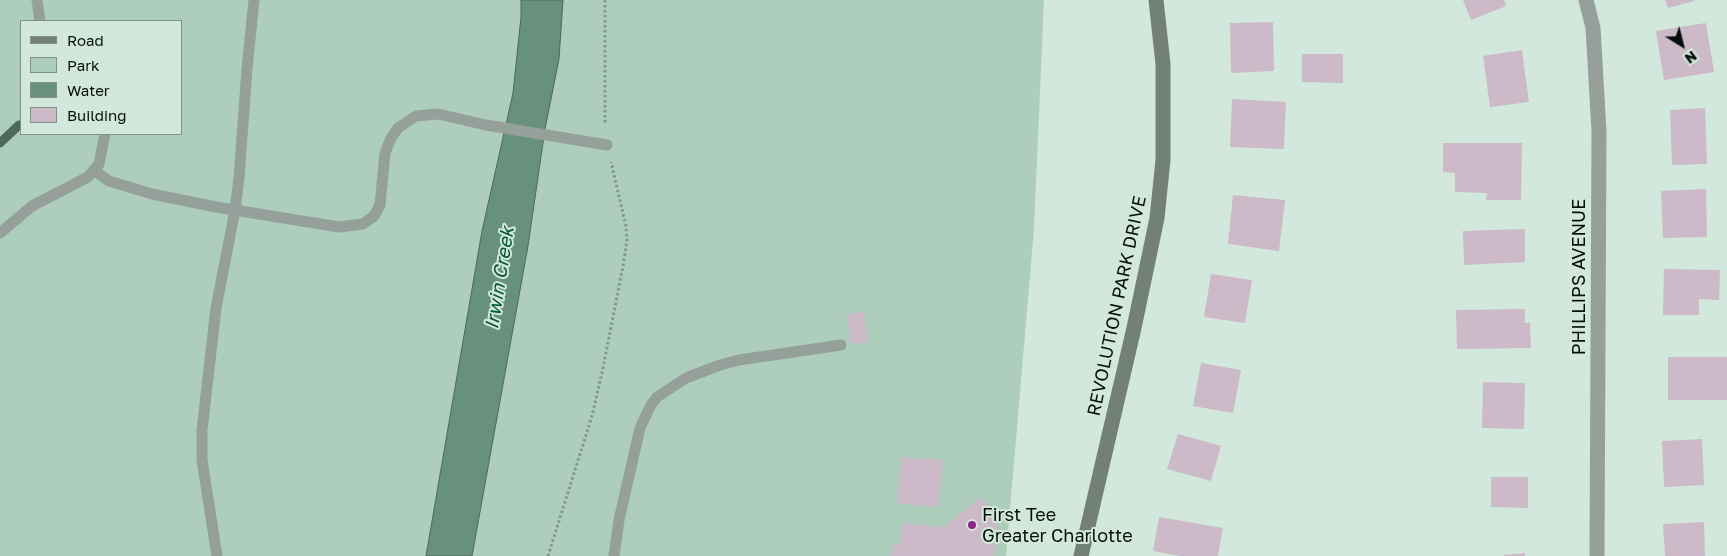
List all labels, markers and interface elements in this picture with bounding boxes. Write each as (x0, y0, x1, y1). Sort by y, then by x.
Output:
legend (20, 20, 182, 135)
north arrow (1657, 20, 1707, 70)
text: Road (67, 31, 104, 49)
text: N (1682, 48, 1700, 68)
text: Park (67, 56, 99, 74)
text: Water (67, 81, 110, 99)
text: Building (67, 106, 127, 124)
street label: REVOLUTION PARK DRIVE (1083, 194, 1151, 418)
street label: PHILLIPS AVENUE (1568, 199, 1590, 355)
water label: Irwin Creek (481, 225, 519, 331)
place label: First Tee Greater Charlotte (982, 504, 1133, 546)
marker: First Tee Greater Charlotte (966, 519, 978, 531)

